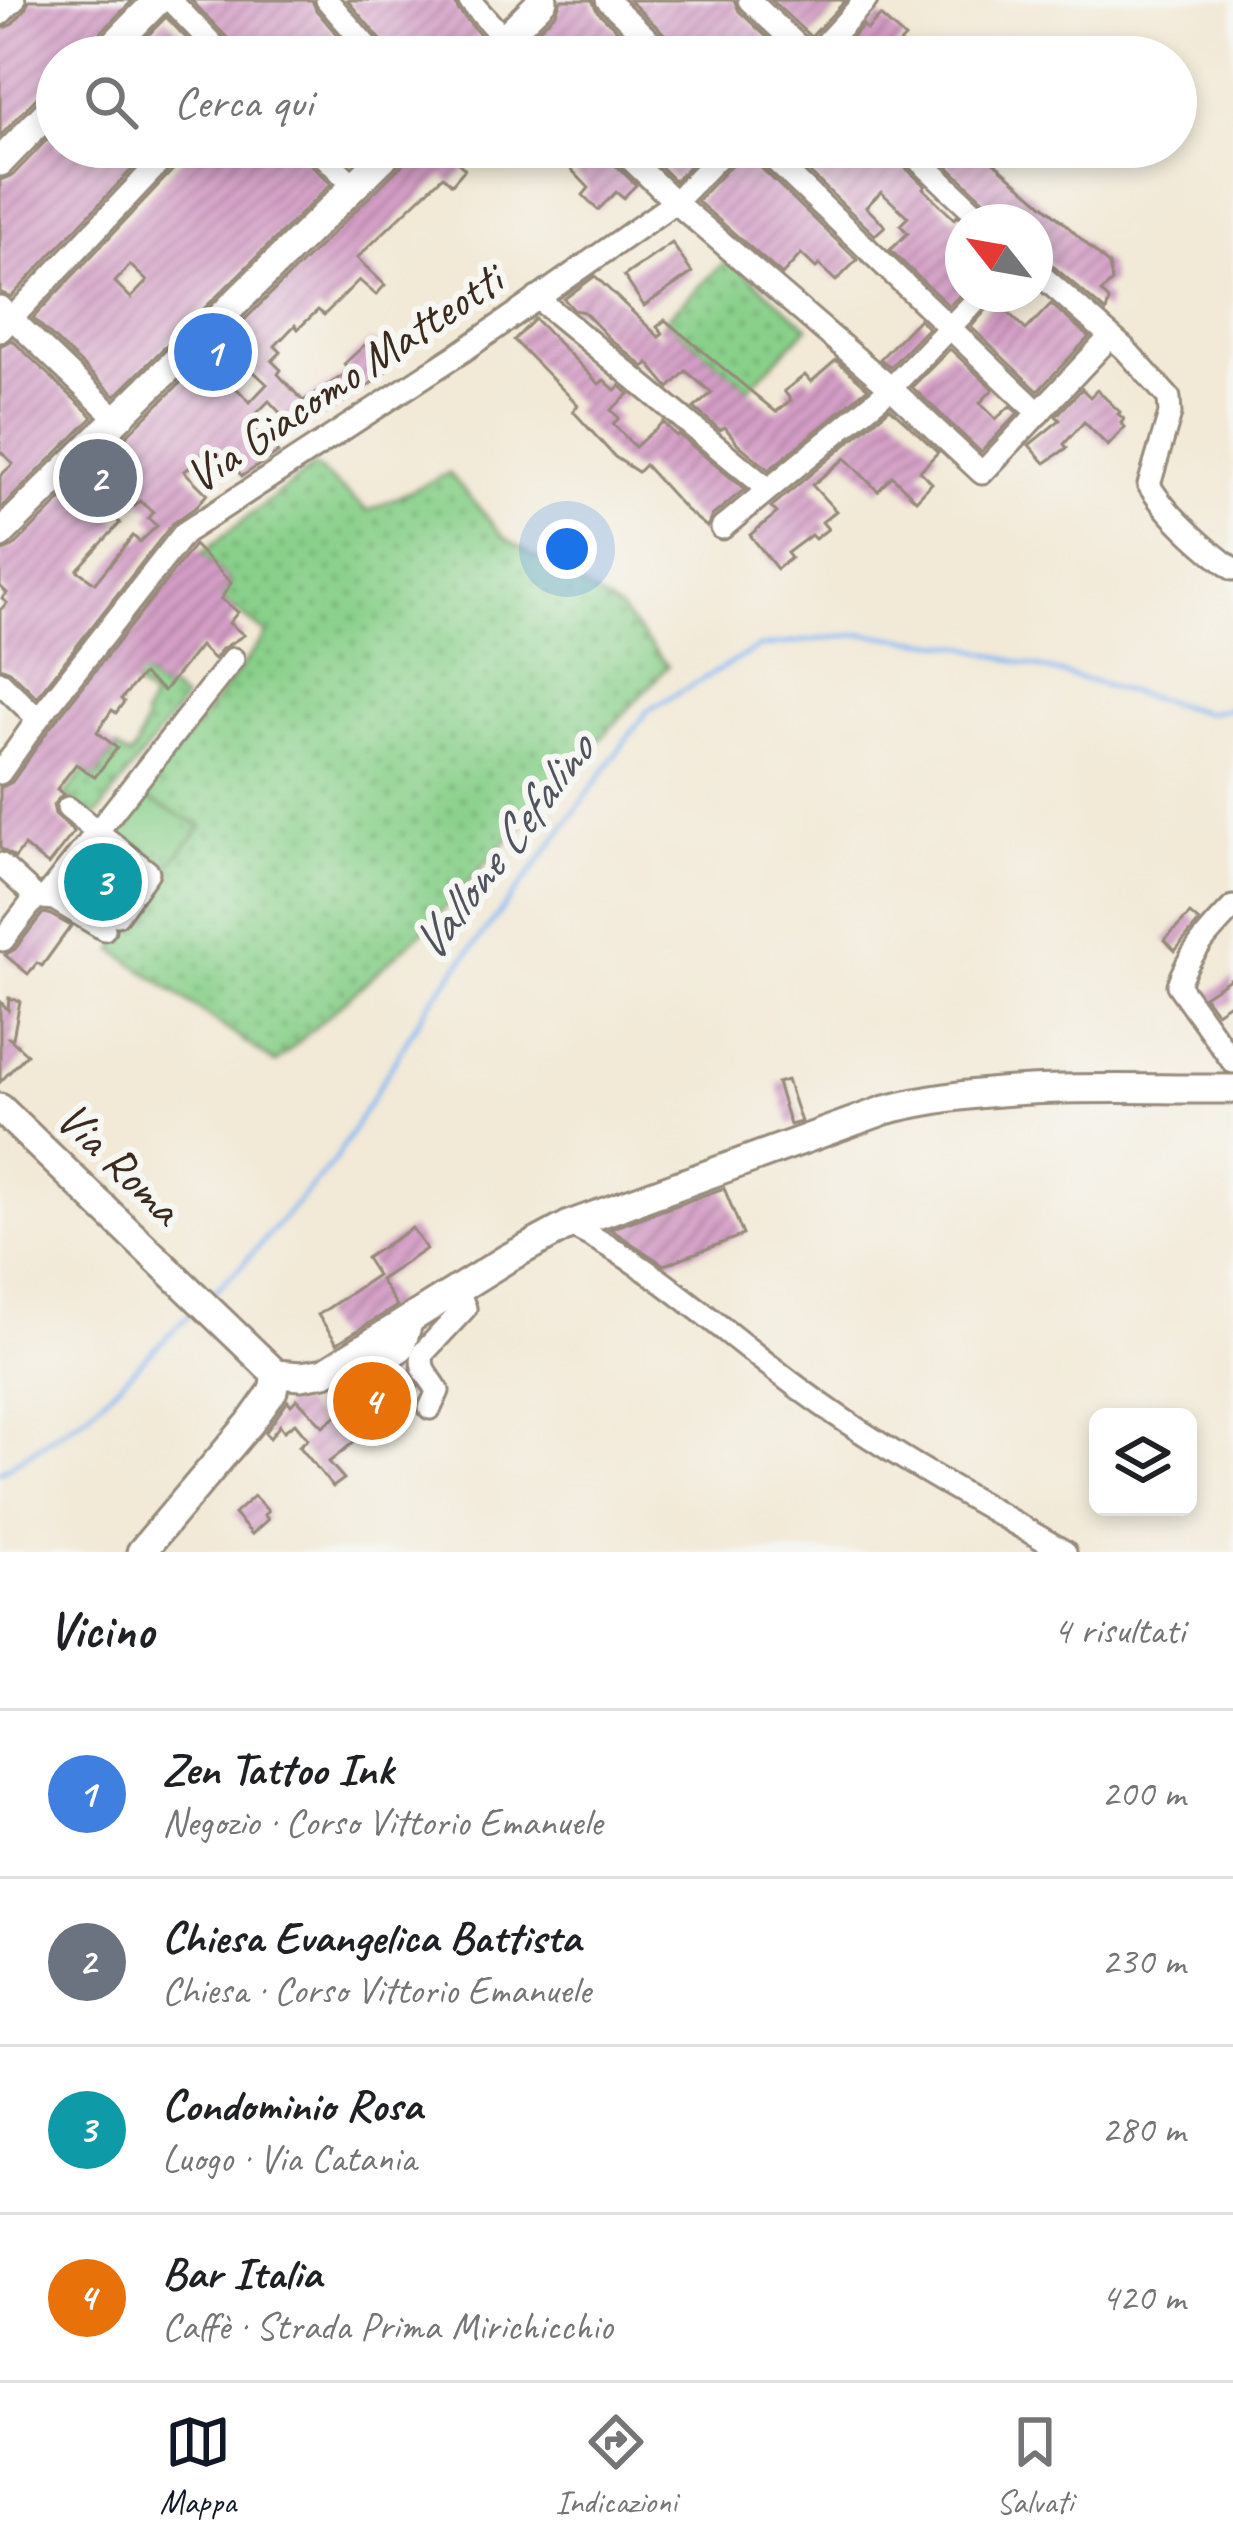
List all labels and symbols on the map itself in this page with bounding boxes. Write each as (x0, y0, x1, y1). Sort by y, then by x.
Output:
north arrow (945, 204, 1053, 312)
street label: Via Giacomo Matteotti (174, 247, 518, 506)
pin: 1 (174, 307, 252, 397)
pin: 2 (59, 433, 137, 523)
your location (537, 519, 597, 579)
water label: Vallone Cefalino (396, 716, 612, 973)
pin: 3 (64, 837, 142, 927)
street label: Via Roma (44, 1088, 197, 1239)
pin: 4 (333, 1356, 411, 1446)

